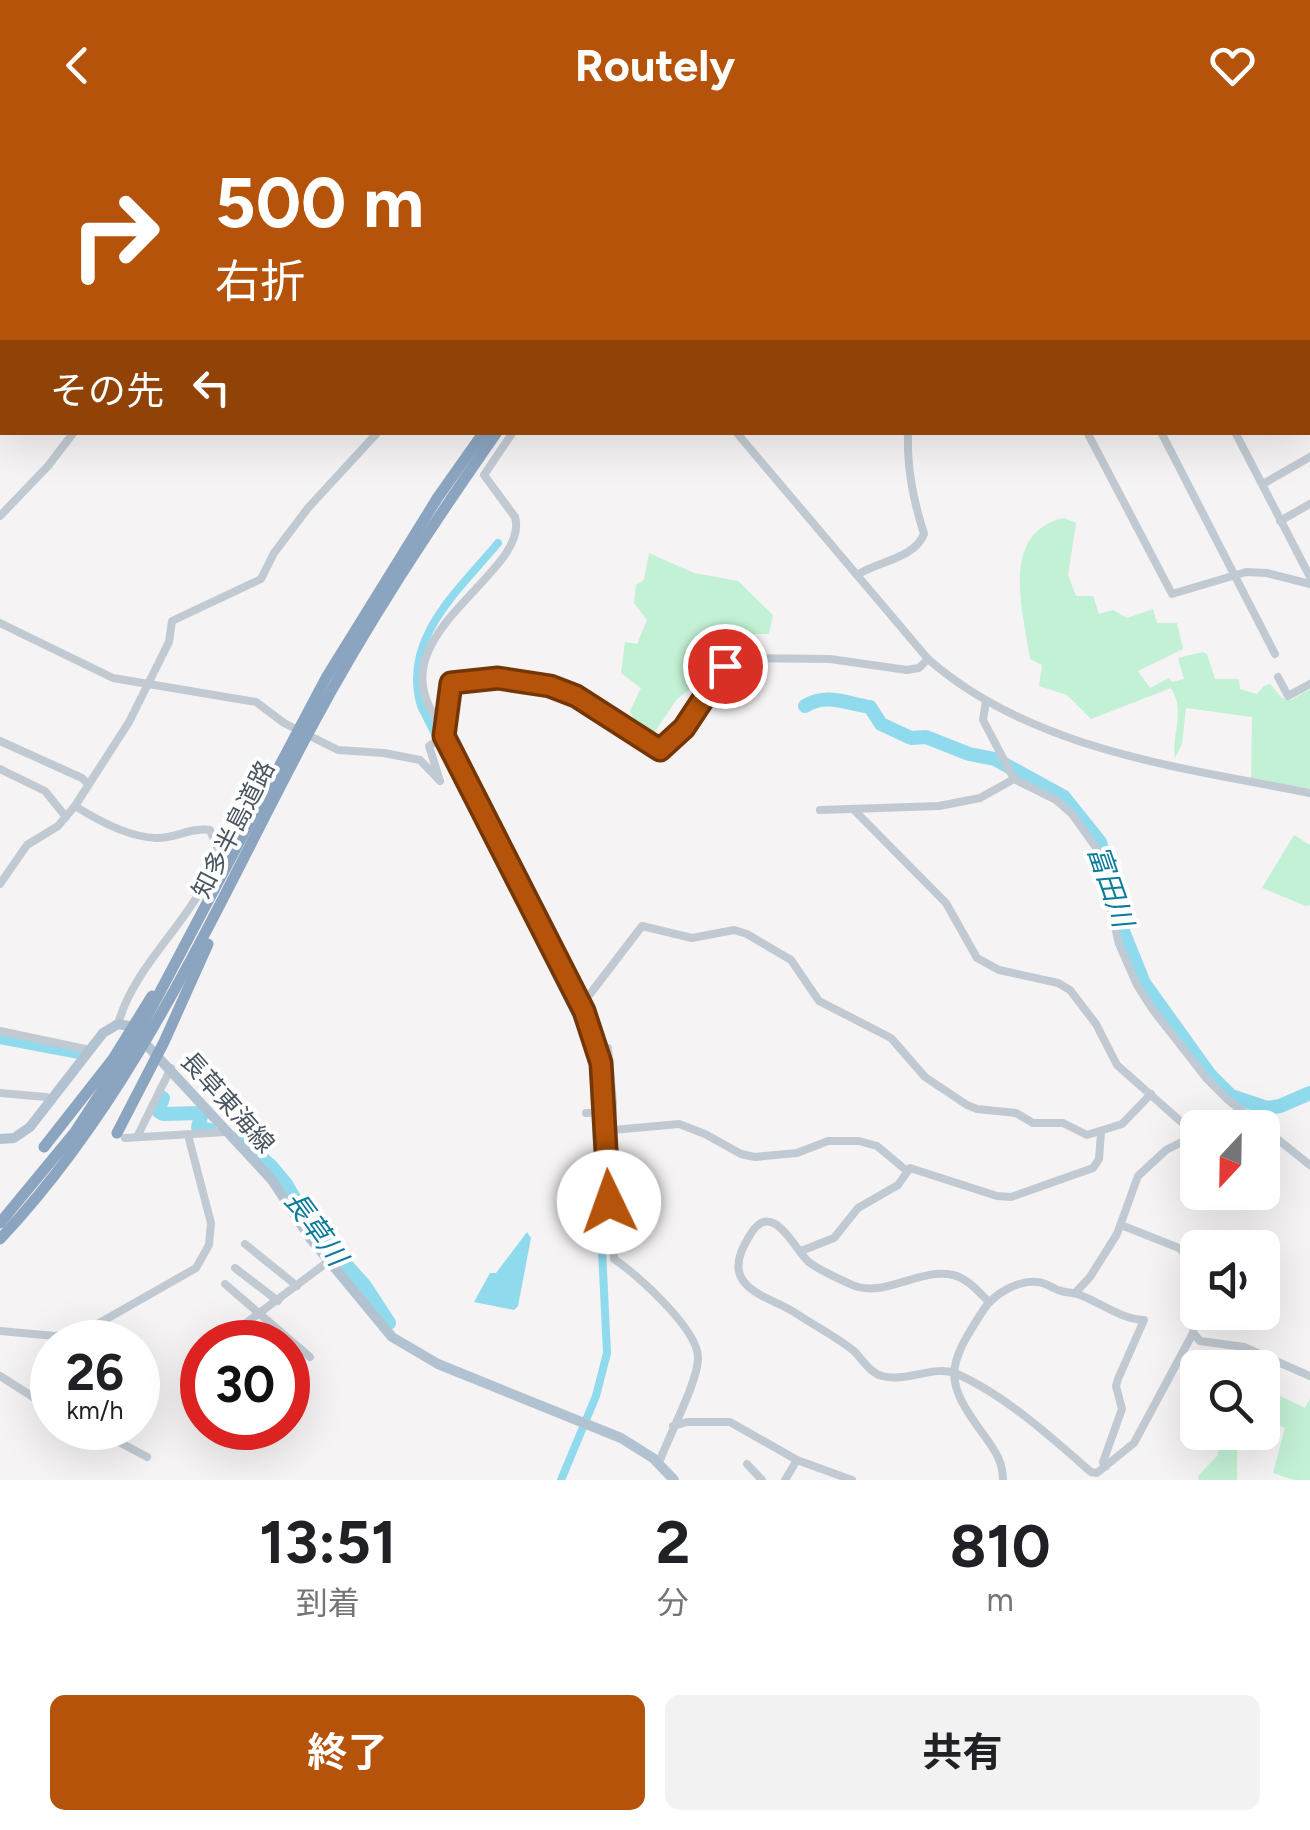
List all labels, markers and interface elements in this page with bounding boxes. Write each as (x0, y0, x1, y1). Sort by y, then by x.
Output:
icon: back (50, 38, 105, 93)
text: Routely (575, 38, 735, 92)
icon: heart (1205, 38, 1260, 93)
text: 500 m (215, 160, 424, 245)
icon: right (50, 170, 180, 300)
text: 右折 (215, 254, 305, 308)
icon: left (184, 360, 239, 415)
text: その先 (50, 368, 164, 414)
pin (683, 624, 768, 709)
icon: arrive (698, 639, 753, 694)
street label: 知多半島道路 (186, 755, 280, 903)
water label: 富田川 (1081, 841, 1142, 934)
street label: 長草東海線 (175, 1046, 281, 1158)
north arrow (1180, 1110, 1280, 1210)
map controls (1180, 1110, 1280, 1450)
position arrow (557, 1150, 661, 1254)
water label: 長草川 (278, 1184, 356, 1274)
button: sound (1180, 1230, 1280, 1330)
speed limit sign: 30 (180, 1320, 310, 1450)
text: 26 (66, 1342, 124, 1403)
button: search (1180, 1350, 1280, 1450)
text: km/h (66, 1395, 124, 1425)
text: 13:51 (259, 1506, 396, 1578)
text: 2 (656, 1506, 690, 1578)
text: 810 (950, 1510, 1051, 1582)
text: m (987, 1581, 1014, 1619)
text: 到着 (296, 1584, 360, 1622)
text: 分 (657, 1584, 689, 1622)
button: 終了 (50, 1695, 645, 1810)
button: 共有 (665, 1695, 1260, 1810)

